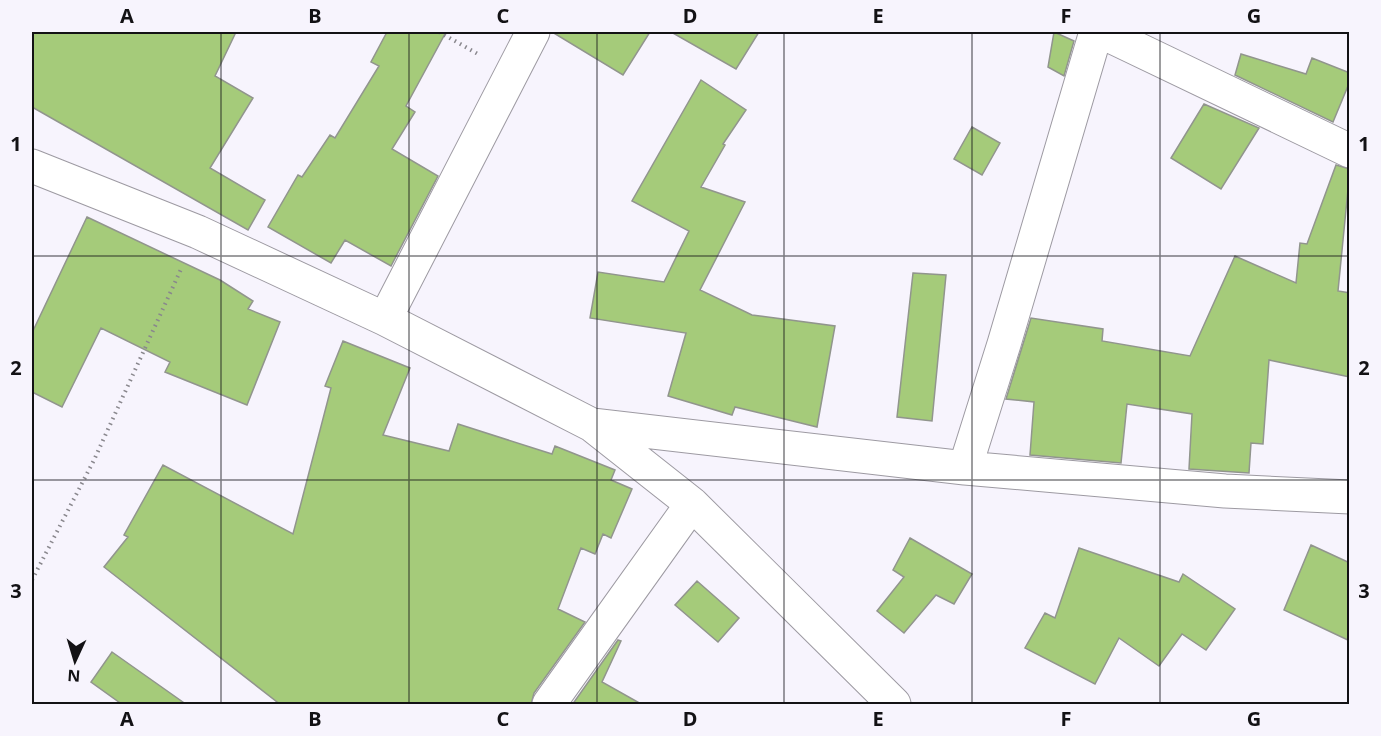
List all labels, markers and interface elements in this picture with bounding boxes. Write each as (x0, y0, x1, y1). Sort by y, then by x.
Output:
text: A (120, 2, 134, 29)
text: B (308, 2, 322, 29)
text: C (497, 2, 510, 29)
text: D (683, 2, 697, 29)
text: E (872, 2, 884, 29)
text: F (1061, 2, 1071, 29)
text: G (1247, 2, 1261, 29)
text: 1 (10, 130, 22, 157)
text: 1 (1358, 130, 1370, 157)
text: 2 (10, 354, 22, 381)
text: 2 (1358, 354, 1370, 381)
text: 3 (10, 577, 22, 604)
text: 3 (1358, 577, 1370, 604)
north arrow (45, 631, 105, 691)
text: N (67, 665, 81, 687)
text: A (120, 705, 134, 732)
text: B (308, 705, 322, 732)
text: C (497, 705, 510, 732)
text: D (683, 705, 697, 732)
text: E (872, 705, 884, 732)
text: F (1061, 705, 1071, 732)
text: G (1247, 705, 1261, 732)

